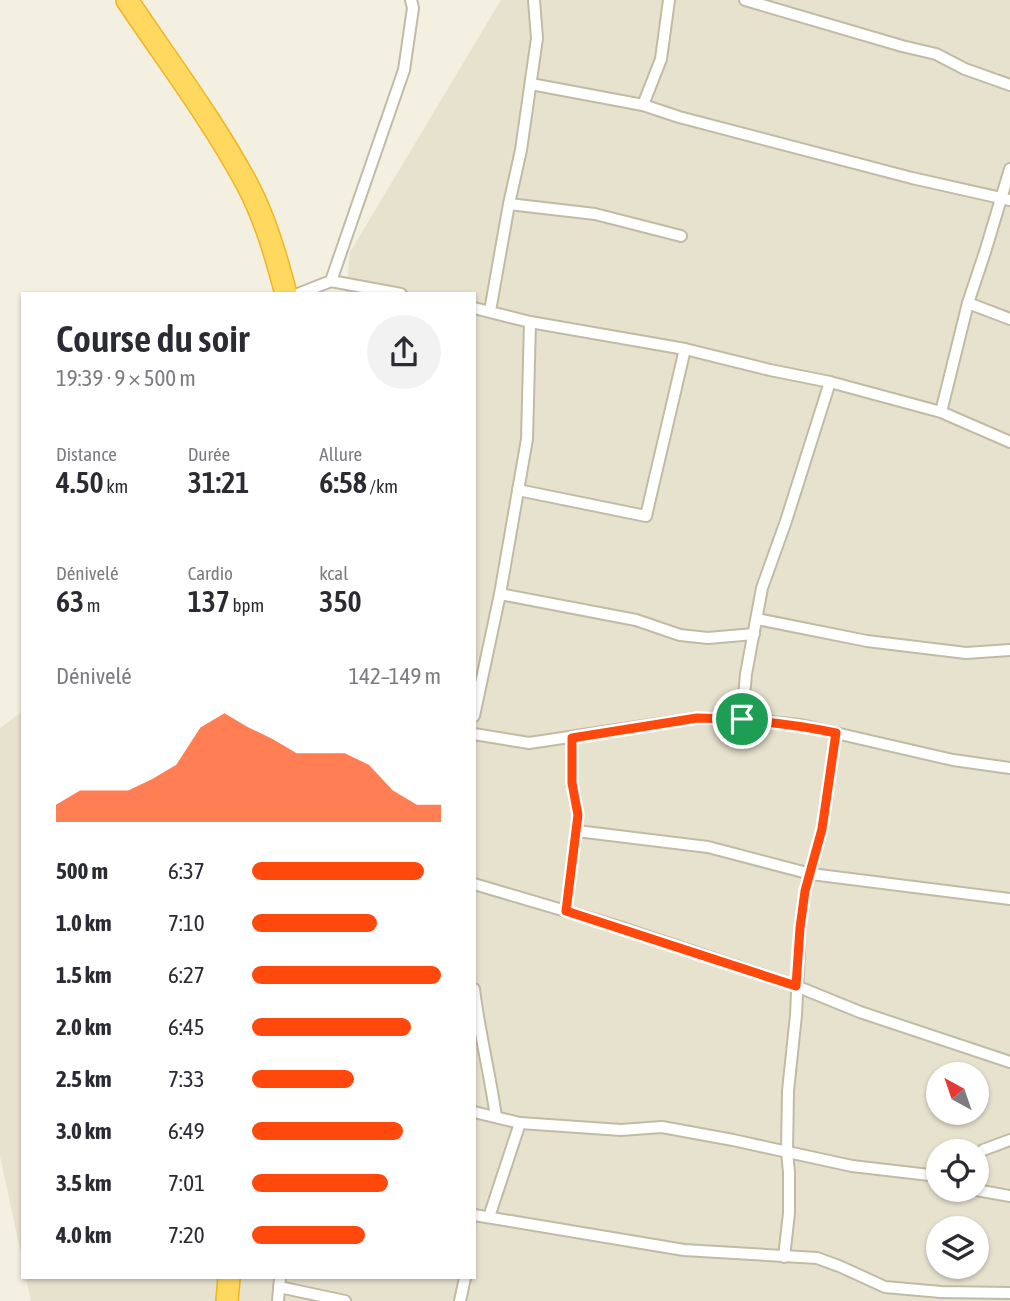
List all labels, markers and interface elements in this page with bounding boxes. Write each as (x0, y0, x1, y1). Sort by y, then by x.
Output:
button: share (367, 315, 441, 389)
text: Course du soir (56, 317, 249, 360)
text: 19:39 · 9 × 500 m (56, 365, 196, 391)
text: Distance (56, 443, 117, 465)
text: Durée (188, 443, 230, 465)
text: Allure (319, 443, 362, 465)
text: 4.50 (56, 465, 104, 499)
text: 31:21 (188, 465, 249, 499)
text: 6:58 (319, 465, 367, 499)
text: km (104, 475, 128, 497)
text: /km (367, 475, 398, 497)
text: Dénivelé (56, 562, 119, 584)
text: Cardio (188, 562, 233, 584)
text: kcal (319, 562, 348, 584)
text: 63 (56, 584, 84, 618)
text: 137 (188, 584, 230, 618)
text: 350 (319, 584, 362, 618)
text: m (84, 594, 101, 616)
text: bpm (230, 594, 264, 616)
text: Dénivelé (56, 663, 132, 689)
text: 142–149 m (348, 663, 441, 689)
pin (712, 689, 772, 749)
icon: arrive (723, 700, 761, 738)
text: 500 m (56, 858, 108, 884)
text: 6:37 (168, 858, 205, 884)
text: 1.0 km (56, 910, 112, 936)
text: 7:10 (168, 910, 205, 936)
text: 1.5 km (56, 962, 112, 988)
text: 6:27 (168, 962, 205, 988)
text: 2.0 km (56, 1014, 112, 1040)
text: 6:45 (168, 1014, 205, 1040)
north arrow (926, 1062, 989, 1125)
map controls (926, 1062, 989, 1279)
text: 2.5 km (56, 1066, 112, 1092)
text: 7:33 (168, 1066, 205, 1092)
text: 3.0 km (56, 1118, 112, 1144)
text: 6:49 (168, 1118, 205, 1144)
button: locate (926, 1139, 989, 1202)
text: 3.5 km (56, 1170, 112, 1196)
text: 7:01 (168, 1170, 205, 1196)
button: layers (926, 1216, 989, 1279)
text: 4.0 km (56, 1222, 112, 1248)
text: 7:20 (168, 1222, 205, 1248)

